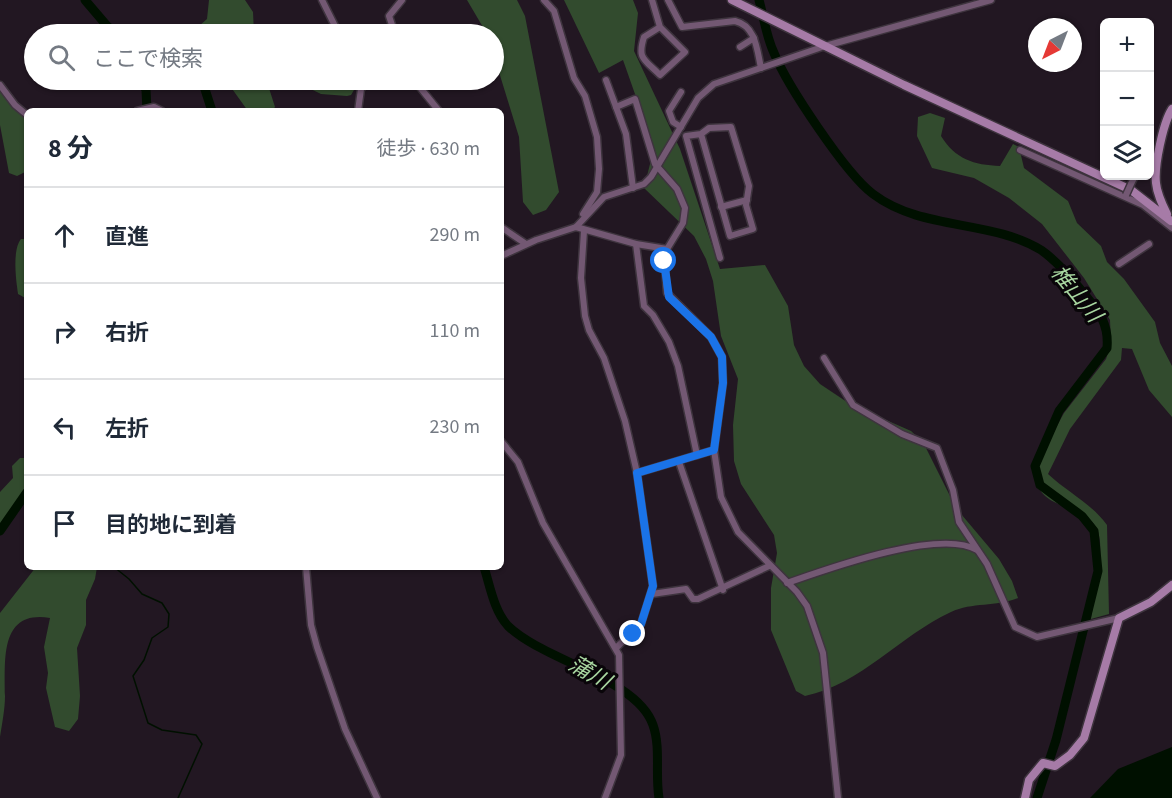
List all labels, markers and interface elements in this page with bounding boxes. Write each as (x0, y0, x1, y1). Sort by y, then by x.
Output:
north arrow (1028, 18, 1082, 72)
map controls (1100, 18, 1154, 180)
button: + (1100, 18, 1154, 72)
search box (24, 24, 504, 90)
icon: search (45, 41, 78, 74)
text: ここで検索 (93, 43, 203, 75)
button: − (1100, 72, 1154, 126)
button: layers (1100, 126, 1154, 180)
text: 8 分 (48, 130, 93, 167)
text: 徒歩 · 630 m (377, 135, 480, 163)
icon: ahead (48, 219, 81, 252)
text: 直進 (105, 221, 149, 253)
text: 290 m (430, 221, 480, 249)
route start (650, 247, 676, 273)
water label: 椎山川 (1043, 258, 1111, 331)
icon: right (48, 315, 81, 348)
text: 右折 (105, 317, 149, 349)
text: 110 m (430, 317, 480, 345)
icon: left (48, 411, 81, 444)
text: 左折 (105, 413, 149, 445)
text: 230 m (430, 413, 480, 441)
icon: arrive (48, 507, 81, 540)
text: 目的地に到着 (105, 509, 237, 541)
route end (619, 620, 645, 646)
water label: 蒲川 (562, 648, 618, 699)

